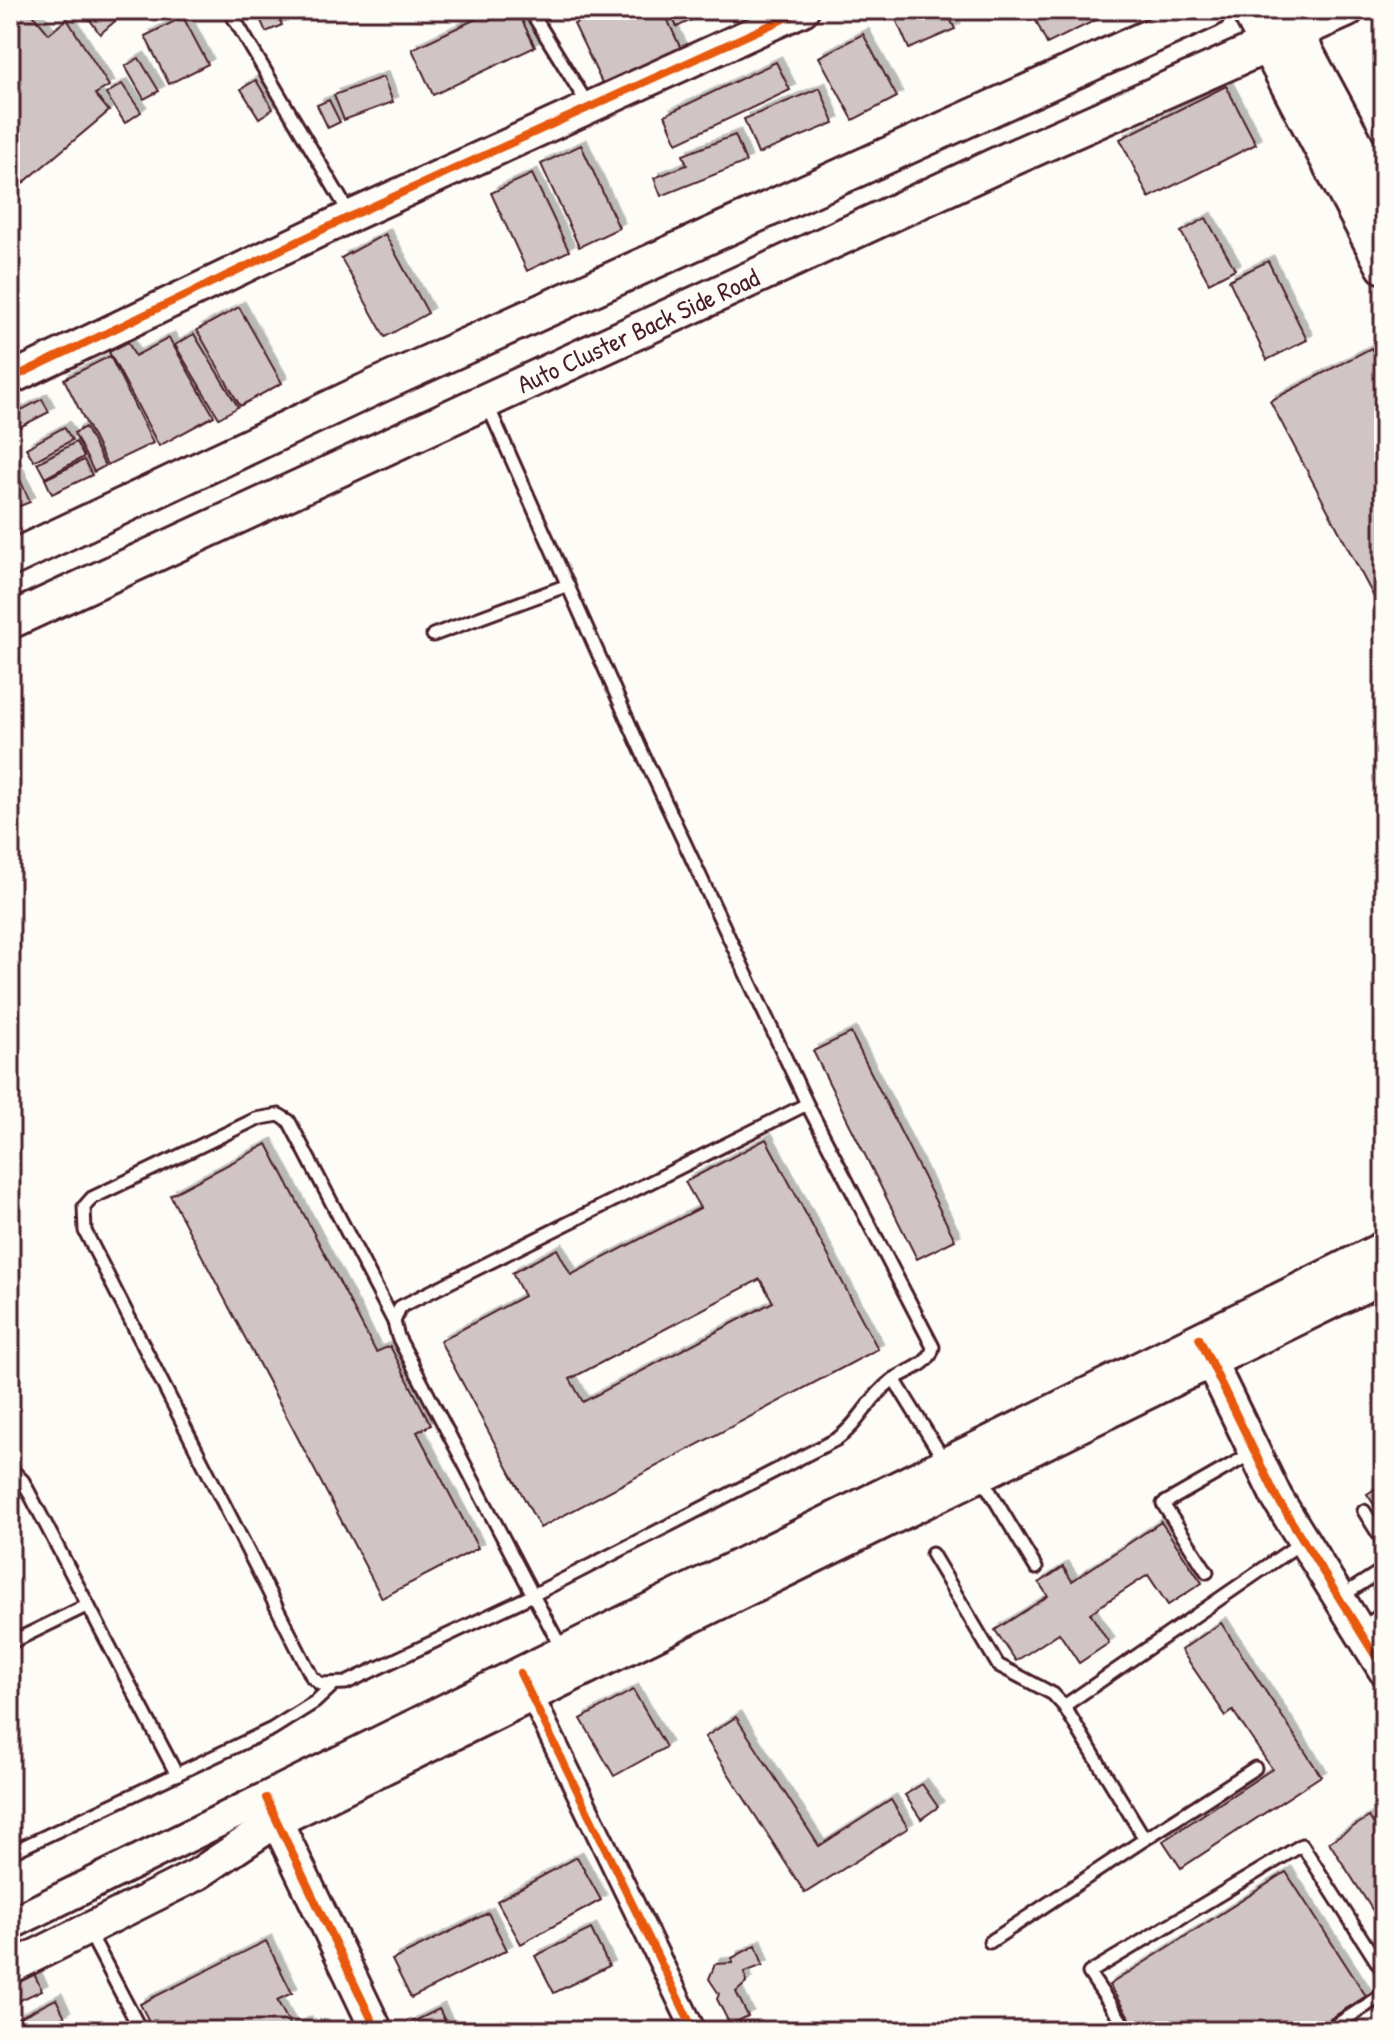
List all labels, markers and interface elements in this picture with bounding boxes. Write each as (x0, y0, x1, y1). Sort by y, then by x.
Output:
street label: Auto Cluster Back Side Road (511, 259, 765, 401)

